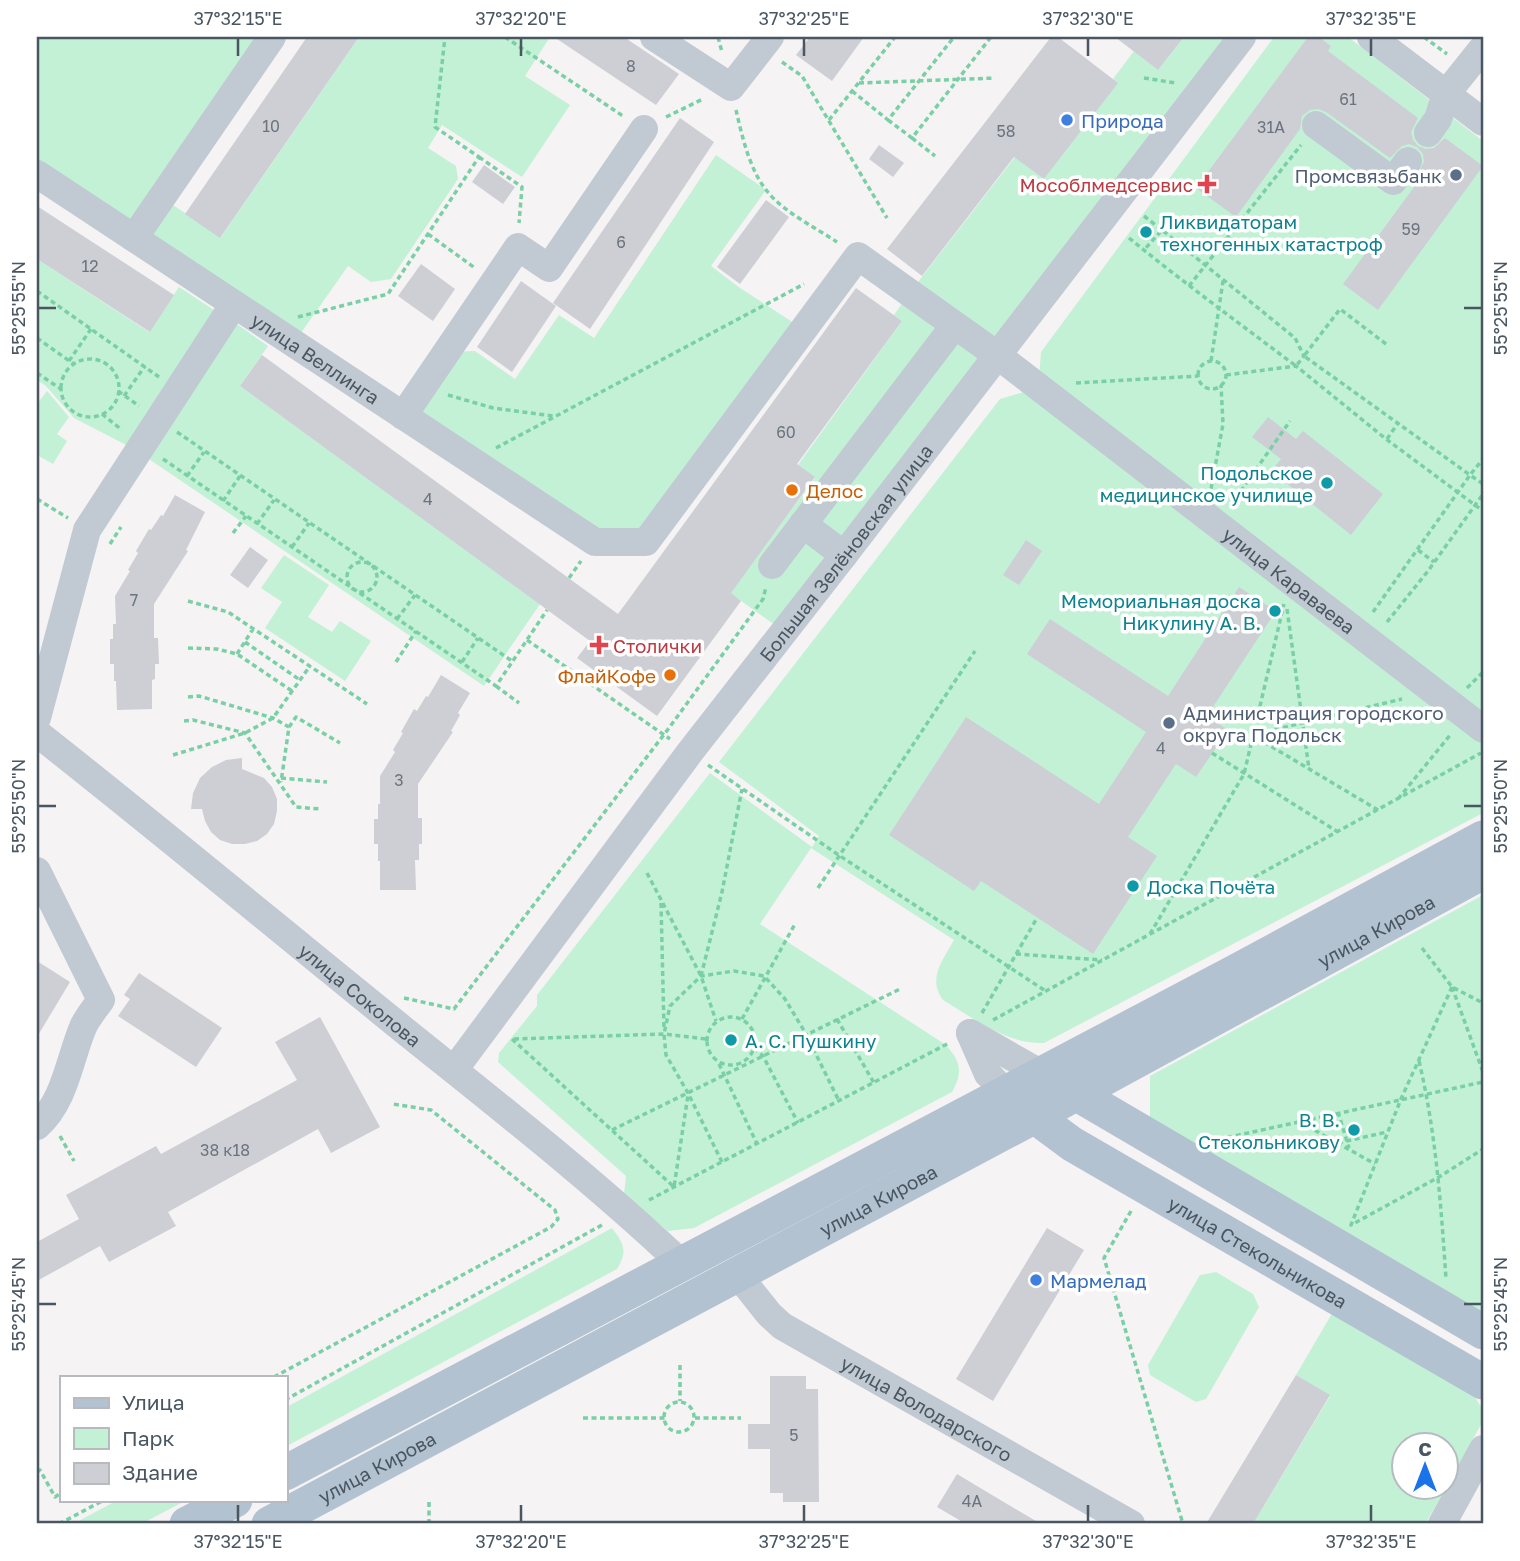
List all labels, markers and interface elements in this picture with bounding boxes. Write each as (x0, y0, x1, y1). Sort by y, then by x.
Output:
text: 37°32'15"E (193, 7, 283, 29)
text: 37°32'20"E (475, 7, 567, 29)
text: 37°32'25"E (759, 7, 849, 29)
text: 37°32'30"E (1042, 7, 1134, 29)
text: 37°32'35"E (1326, 7, 1417, 29)
house number: 8 (626, 56, 636, 76)
house number: 61 (1339, 89, 1357, 109)
place label: Природа (1081, 109, 1164, 132)
marker: Природа (1059, 112, 1075, 128)
house number: 10 (262, 116, 280, 136)
house number: 31А (1257, 117, 1285, 137)
house number: 58 (996, 121, 1016, 141)
place label: Промсвязьбанк (1295, 164, 1442, 187)
marker: Промсвязьбанк (1448, 167, 1464, 183)
place label: Мособлмедсервис (1020, 173, 1193, 196)
marker: Мособлмедсервис (1199, 176, 1215, 192)
place label: Ликвидаторам техногенных катастроф (1160, 210, 1383, 255)
house number: 59 (1402, 219, 1420, 239)
marker: Ликвидаторам техногенных катастроф (1138, 224, 1154, 240)
house number: 6 (616, 232, 626, 252)
house number: 12 (81, 256, 99, 276)
text: 55°25'55"N (7, 261, 29, 355)
text: 55°25'55"N (1489, 261, 1511, 355)
street label: улица Веллинга (247, 307, 384, 408)
house number: 60 (776, 422, 796, 442)
street label: Большая Зелёновская улица (754, 439, 937, 666)
place label: Подольское медицинское училище (1100, 461, 1313, 506)
marker: Подольское медицинское училище (1319, 475, 1335, 491)
place label: Делос (806, 479, 863, 502)
marker: Делос (784, 482, 800, 498)
house number: 4 (423, 489, 433, 509)
street label: улица Караваева (1219, 522, 1360, 638)
place label: Мемориальная доска Никулину А. В. (1061, 589, 1261, 634)
house number: 7 (130, 590, 138, 610)
marker: Мемориальная доска Никулину А. В. (1267, 603, 1283, 619)
place label: Столички (613, 634, 702, 657)
marker: Столички (591, 637, 607, 653)
place label: ФлайКофе (557, 664, 656, 687)
marker: ФлайКофе (662, 667, 678, 683)
place label: Администрация городского округа Подольск (1183, 701, 1444, 746)
marker: Администрация городского округа Подольск (1161, 715, 1177, 731)
house number: 4 (1156, 738, 1166, 758)
text: 55°25'50"N (7, 758, 29, 854)
text: 55°25'50"N (1489, 758, 1511, 854)
house number: 3 (394, 770, 404, 790)
place label: Доска Почёта (1147, 875, 1275, 898)
marker: Доска Почёта (1125, 878, 1141, 894)
street label: улица Кирова (1313, 889, 1438, 972)
street label: улица Соколова (295, 938, 426, 1051)
place label: А. С. Пушкину (745, 1029, 877, 1052)
marker: А. С. Пушкину (723, 1032, 739, 1048)
place label: В. В. Стекольникову (1198, 1108, 1340, 1153)
marker: В. В. Стекольникову (1346, 1122, 1362, 1138)
house number: 38 к18 (200, 1140, 250, 1160)
street label: улица Кирова (815, 1159, 941, 1240)
street label: улица Стекольникова (1164, 1191, 1352, 1312)
text: 55°25'45"N (7, 1257, 29, 1351)
text: 55°25'45"N (1489, 1257, 1511, 1351)
place label: Мармелад (1050, 1269, 1147, 1292)
marker: Мармелад (1028, 1272, 1044, 1288)
street label: улица Володарского (837, 1350, 1016, 1466)
legend (60, 1376, 287, 1502)
text: Улица (122, 1389, 185, 1415)
text: Парк (122, 1425, 175, 1451)
house number: 5 (789, 1425, 799, 1445)
street label: улица Кирова (314, 1426, 439, 1507)
north arrow (1390, 1432, 1460, 1502)
text: С (1418, 1437, 1432, 1460)
text: Здание (122, 1459, 198, 1485)
house number: 4А (962, 1491, 983, 1511)
text: 37°32'15"E (193, 1530, 283, 1552)
text: 37°32'20"E (475, 1530, 567, 1552)
text: 37°32'25"E (759, 1530, 849, 1552)
text: 37°32'30"E (1042, 1530, 1134, 1552)
text: 37°32'35"E (1326, 1530, 1417, 1552)

